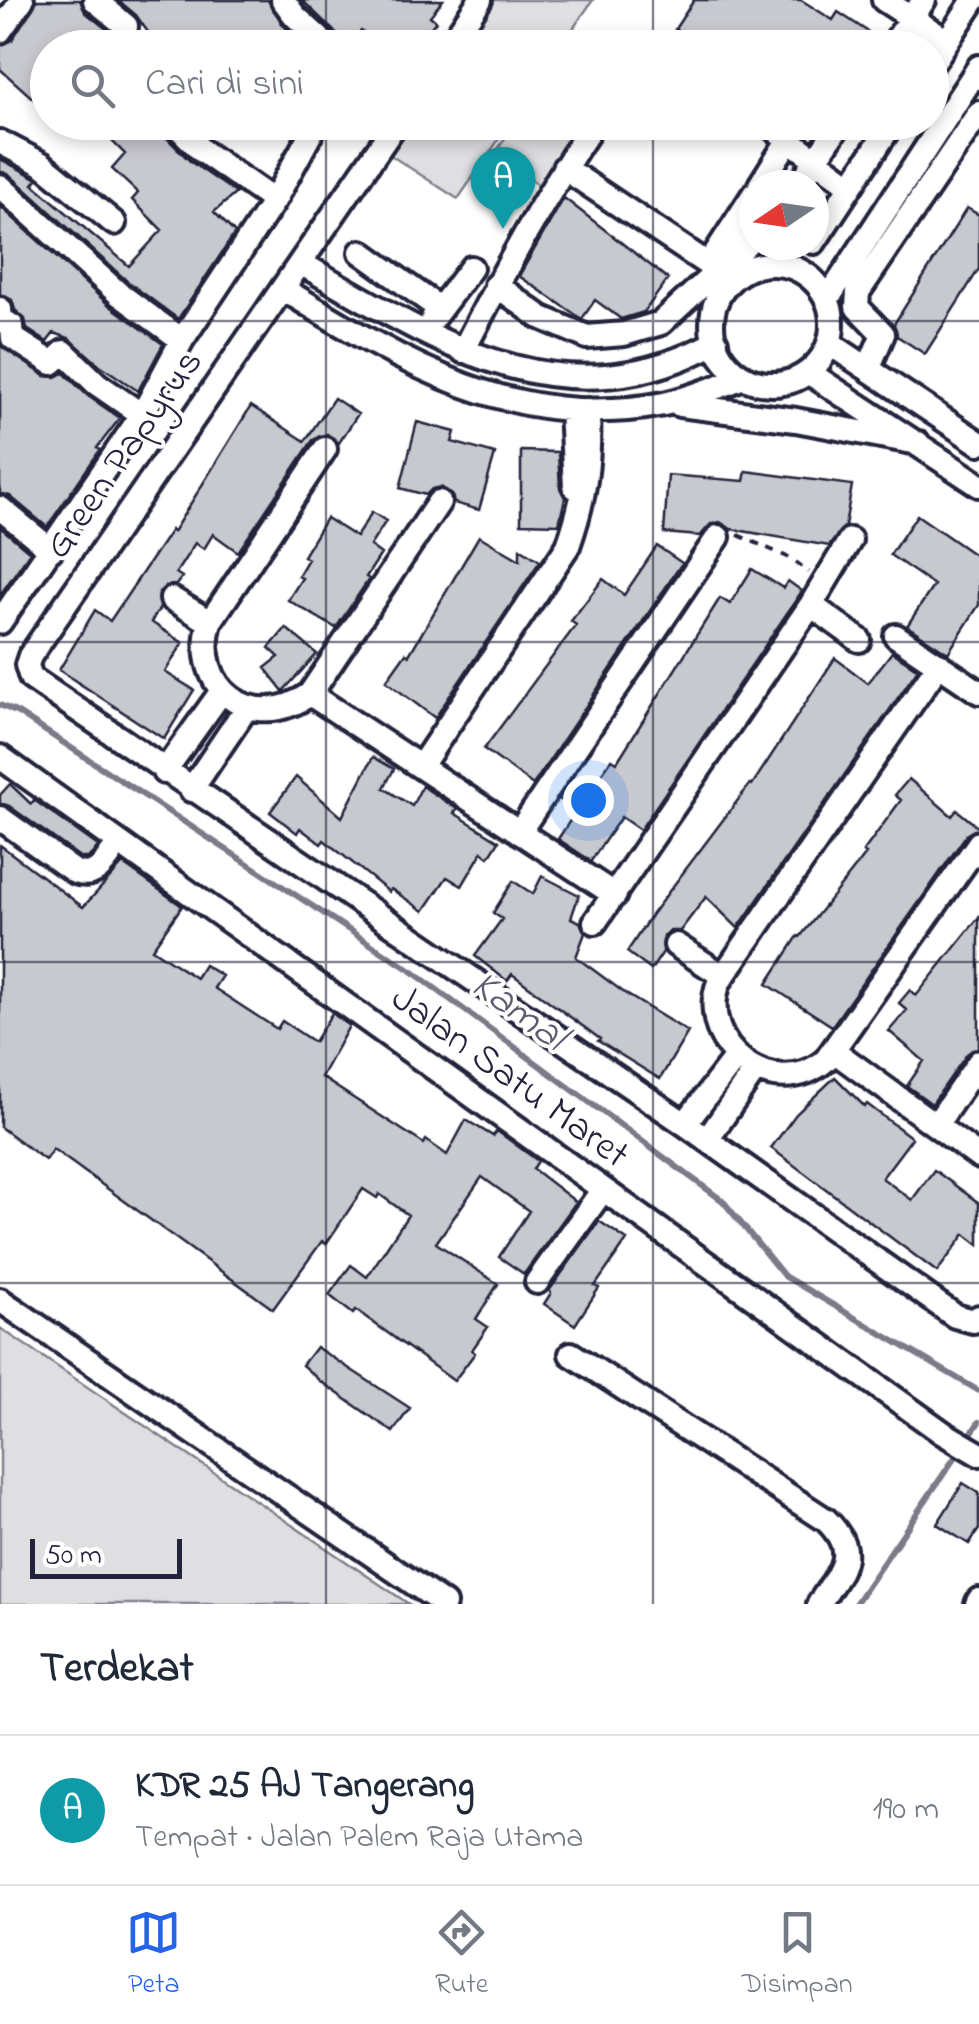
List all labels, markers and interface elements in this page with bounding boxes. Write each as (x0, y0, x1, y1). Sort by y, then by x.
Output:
search box (30, 30, 949, 140)
text: Cari di sini (145, 57, 304, 113)
icon: search (65, 58, 120, 113)
pin: A (470, 146, 536, 229)
north arrow (739, 170, 829, 260)
street label: Green Papyrus (31, 338, 219, 572)
your location (563, 775, 614, 826)
water label: Kamal (457, 956, 583, 1071)
street label: Jalan Satu Maret (377, 971, 641, 1185)
scale bar (30, 1534, 182, 1578)
text: 50 m (45, 1536, 102, 1577)
text: Terdekat (40, 1639, 194, 1700)
text: KDR 25 AJ Tangerang (135, 1759, 474, 1815)
text: A (63, 1787, 82, 1834)
text: 190 m (873, 1787, 939, 1834)
text: Tempat · Jalan Palem Raja Utama (135, 1815, 584, 1862)
tab: Peta (126, 1905, 181, 2006)
tab: Rute (434, 1905, 489, 2006)
tab: Disimpan (742, 1905, 853, 2006)

